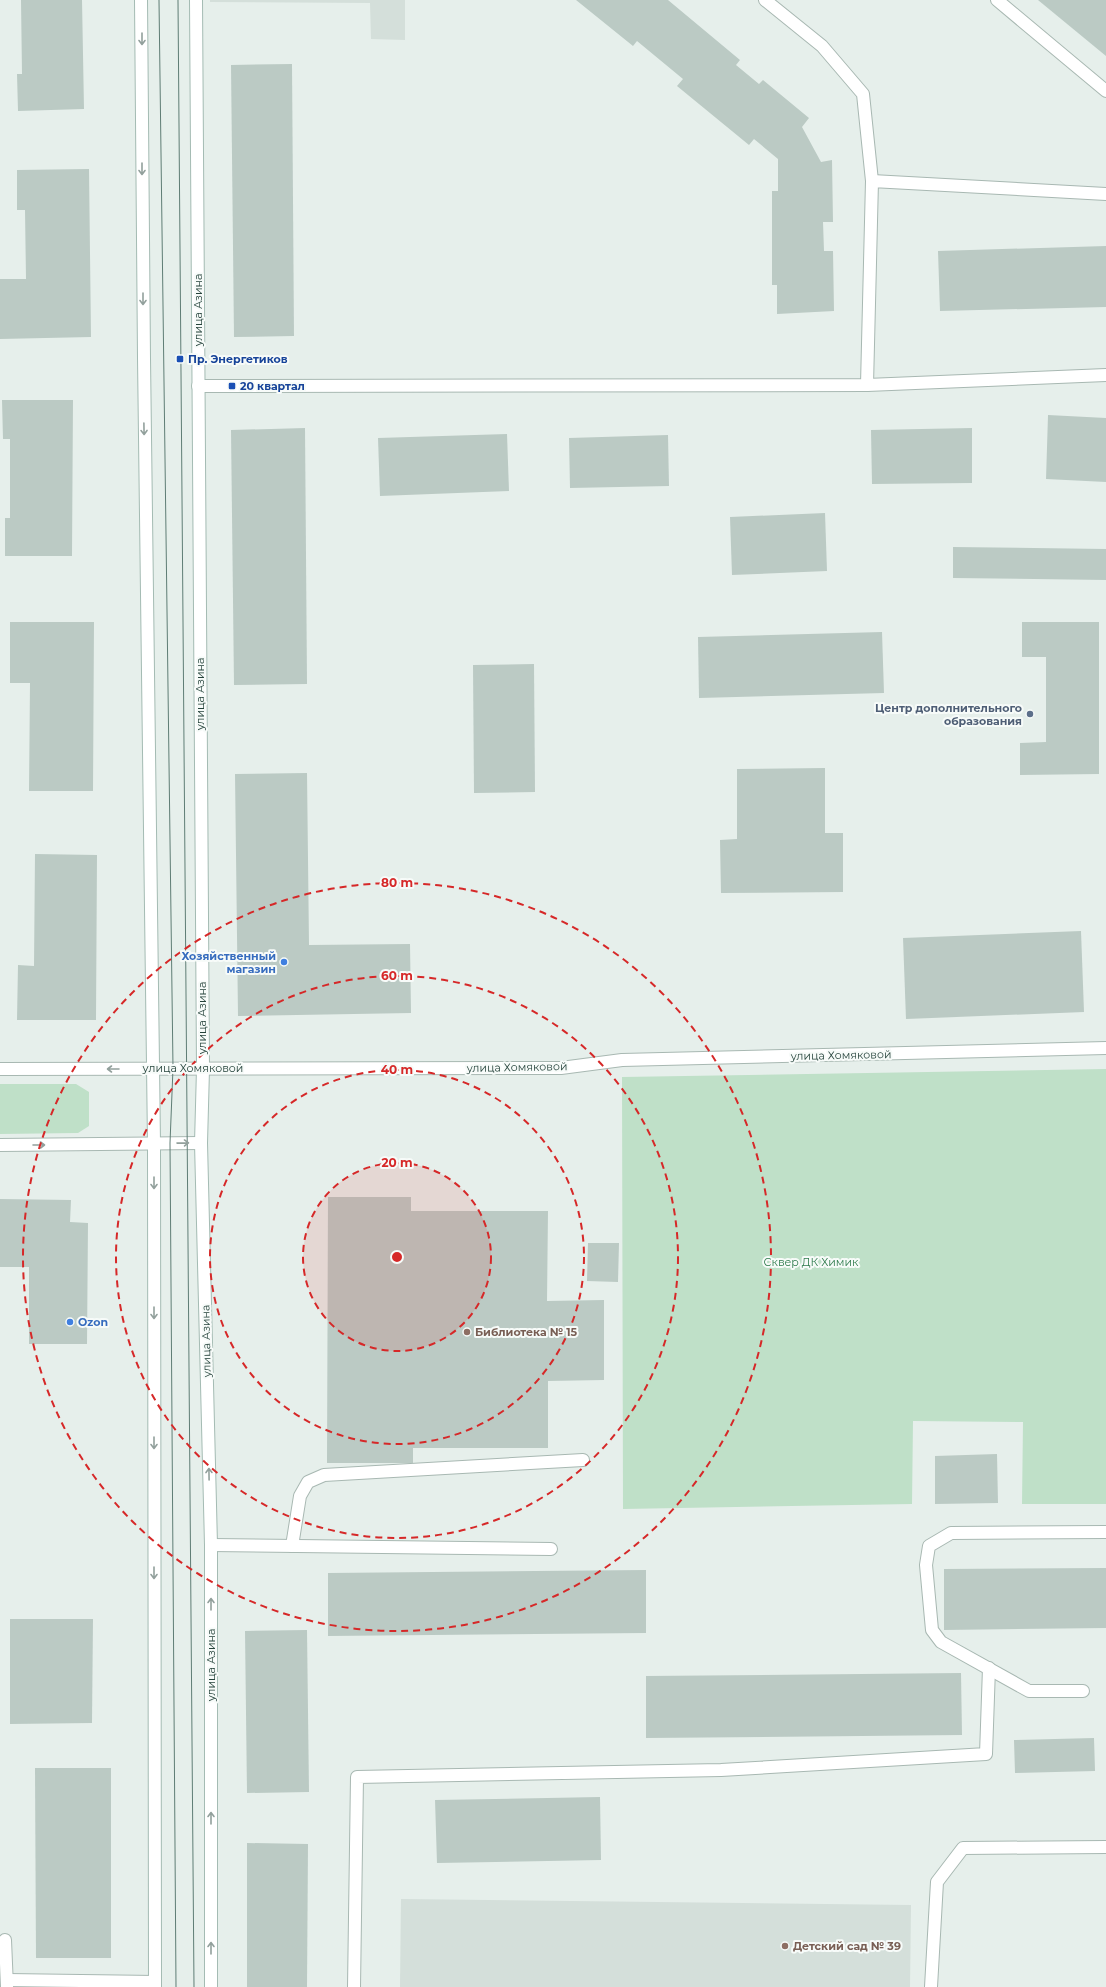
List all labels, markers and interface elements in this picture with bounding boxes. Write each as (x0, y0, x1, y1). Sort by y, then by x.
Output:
one-way arrow (138, 32, 146, 45)
one-way arrow (138, 162, 146, 175)
street label: улица Азина (191, 274, 205, 347)
one-way arrow (139, 292, 147, 305)
place label: Пр. Энергетиков (188, 352, 288, 366)
marker: Пр. Энергетиков (175, 354, 185, 364)
place label: 20 квартал (240, 379, 305, 393)
marker: 20 квартал (227, 381, 237, 391)
one-way arrow (141, 422, 148, 435)
street label: улица Азина (193, 658, 207, 731)
place label: Центр дополнительного образования (875, 701, 1022, 728)
marker: Центр дополнительного образования (1025, 709, 1035, 719)
text: 80 m (381, 875, 413, 890)
place label: Хозяйственный магазин (181, 949, 276, 976)
marker: Хозяйственный магазин (279, 957, 289, 967)
text: 60 m (381, 968, 413, 983)
street label: улица Азина (195, 982, 209, 1055)
street label: улица Хомяковой (789, 1047, 892, 1063)
street label: улица Хомяковой (465, 1059, 568, 1075)
street label: улица Хомяковой (142, 1061, 243, 1075)
text: 40 m (381, 1062, 413, 1077)
one-way arrow (107, 1065, 120, 1073)
one-way arrow (176, 1139, 189, 1147)
one-way arrow (32, 1141, 45, 1148)
text: 20 m (381, 1155, 413, 1170)
one-way arrow (150, 1176, 158, 1189)
centre of rings (390, 1250, 404, 1264)
park label: Сквер ДК Химик (764, 1255, 859, 1269)
street label: улица Азина (198, 1305, 214, 1378)
one-way arrow (150, 1306, 158, 1319)
place label: Ozon (78, 1315, 108, 1329)
marker: Ozon (65, 1317, 75, 1327)
place label: Библиотека № 15 (475, 1325, 578, 1339)
marker: Библиотека № 15 (462, 1327, 472, 1337)
one-way arrow (150, 1436, 158, 1449)
one-way arrow (205, 1468, 213, 1481)
one-way arrow (150, 1566, 158, 1579)
one-way arrow (207, 1598, 215, 1611)
street label: улица Азина (204, 1629, 218, 1702)
one-way arrow (207, 1812, 215, 1825)
place label: Детский сад № 39 (793, 1939, 901, 1953)
marker: Детский сад № 39 (780, 1941, 790, 1951)
one-way arrow (207, 1942, 215, 1955)

